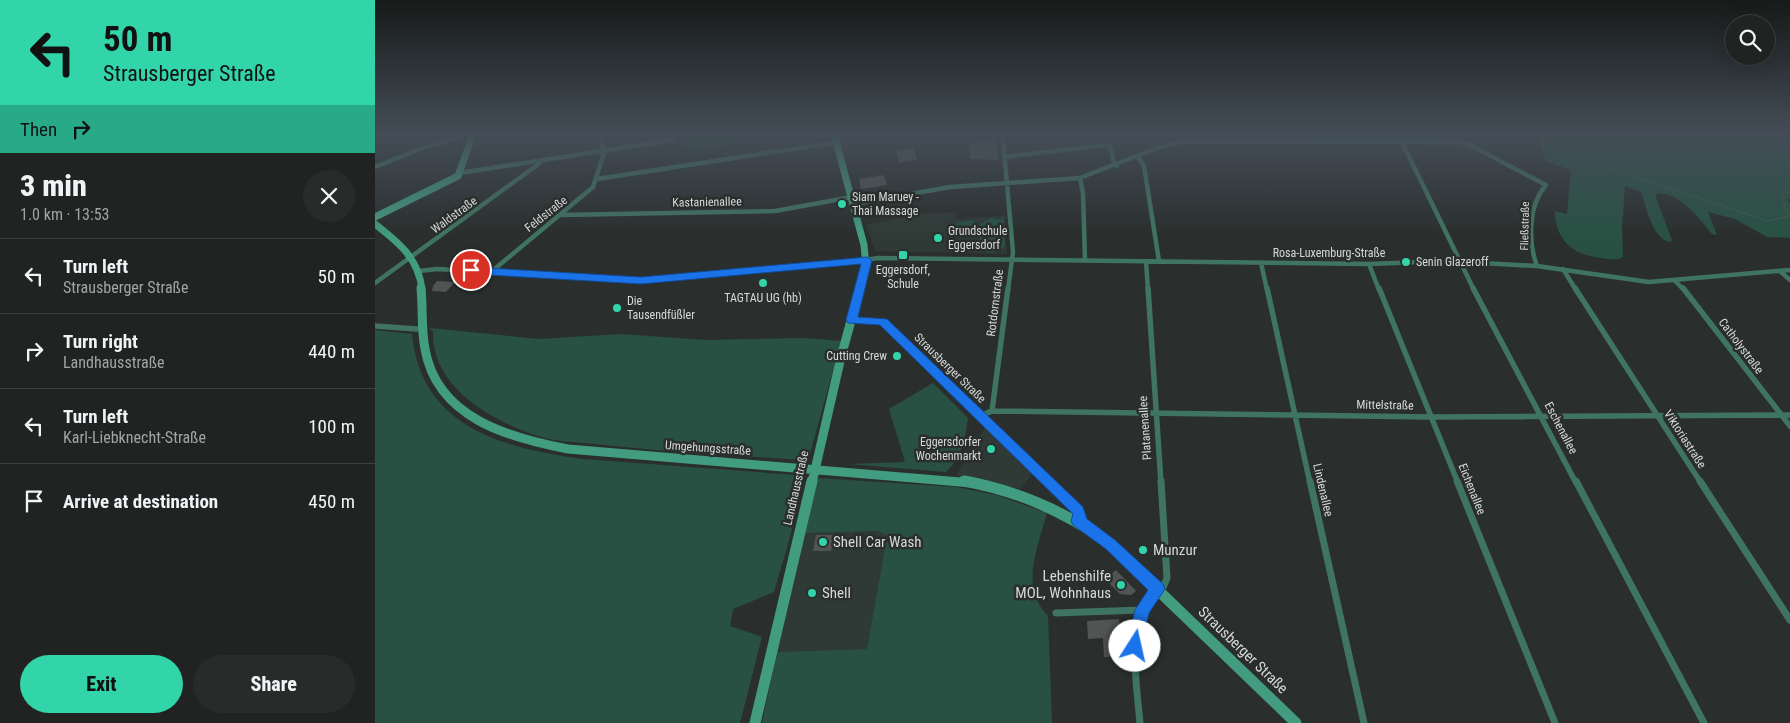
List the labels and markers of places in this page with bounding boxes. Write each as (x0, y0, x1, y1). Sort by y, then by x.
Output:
place label: Siam Maruey - Thai Massage (852, 190, 919, 218)
marker: Siam Maruey - Thai Massage (836, 198, 848, 210)
place label: Grundschule Eggersdorf (948, 224, 1008, 252)
marker: Grundschule Eggersdorf (932, 232, 944, 244)
pin (450, 249, 492, 291)
marker: Eggersdorf, Schule (897, 249, 909, 261)
place label: Senin Glazeroff (1416, 255, 1489, 269)
marker: Senin Glazeroff (1400, 256, 1412, 268)
place label: Eggersdorf, Schule (876, 263, 930, 291)
marker: TAGTAU UG (hb) (757, 277, 769, 289)
place label: TAGTAU UG (hb) (724, 291, 802, 305)
place label: Die Tausendfüßler (627, 294, 695, 322)
marker: Die Tausendfüßler (611, 302, 623, 314)
place label: Cutting Crew (826, 349, 887, 363)
marker: Cutting Crew (891, 350, 903, 362)
place label: Eggersdorfer Wochenmarkt (916, 435, 981, 463)
marker: Eggersdorfer Wochenmarkt (985, 443, 997, 455)
place label: Shell Car Wash (833, 533, 922, 551)
marker: Shell Car Wash (817, 536, 829, 548)
place label: Munzur (1153, 541, 1198, 559)
marker: Munzur (1137, 544, 1149, 556)
place label: Lebenshilfe MOL, Wohnhaus (1015, 567, 1111, 602)
marker: Lebenshilfe MOL, Wohnhaus (1115, 579, 1127, 591)
place label: Shell (822, 584, 851, 602)
marker: Shell (806, 587, 818, 599)

